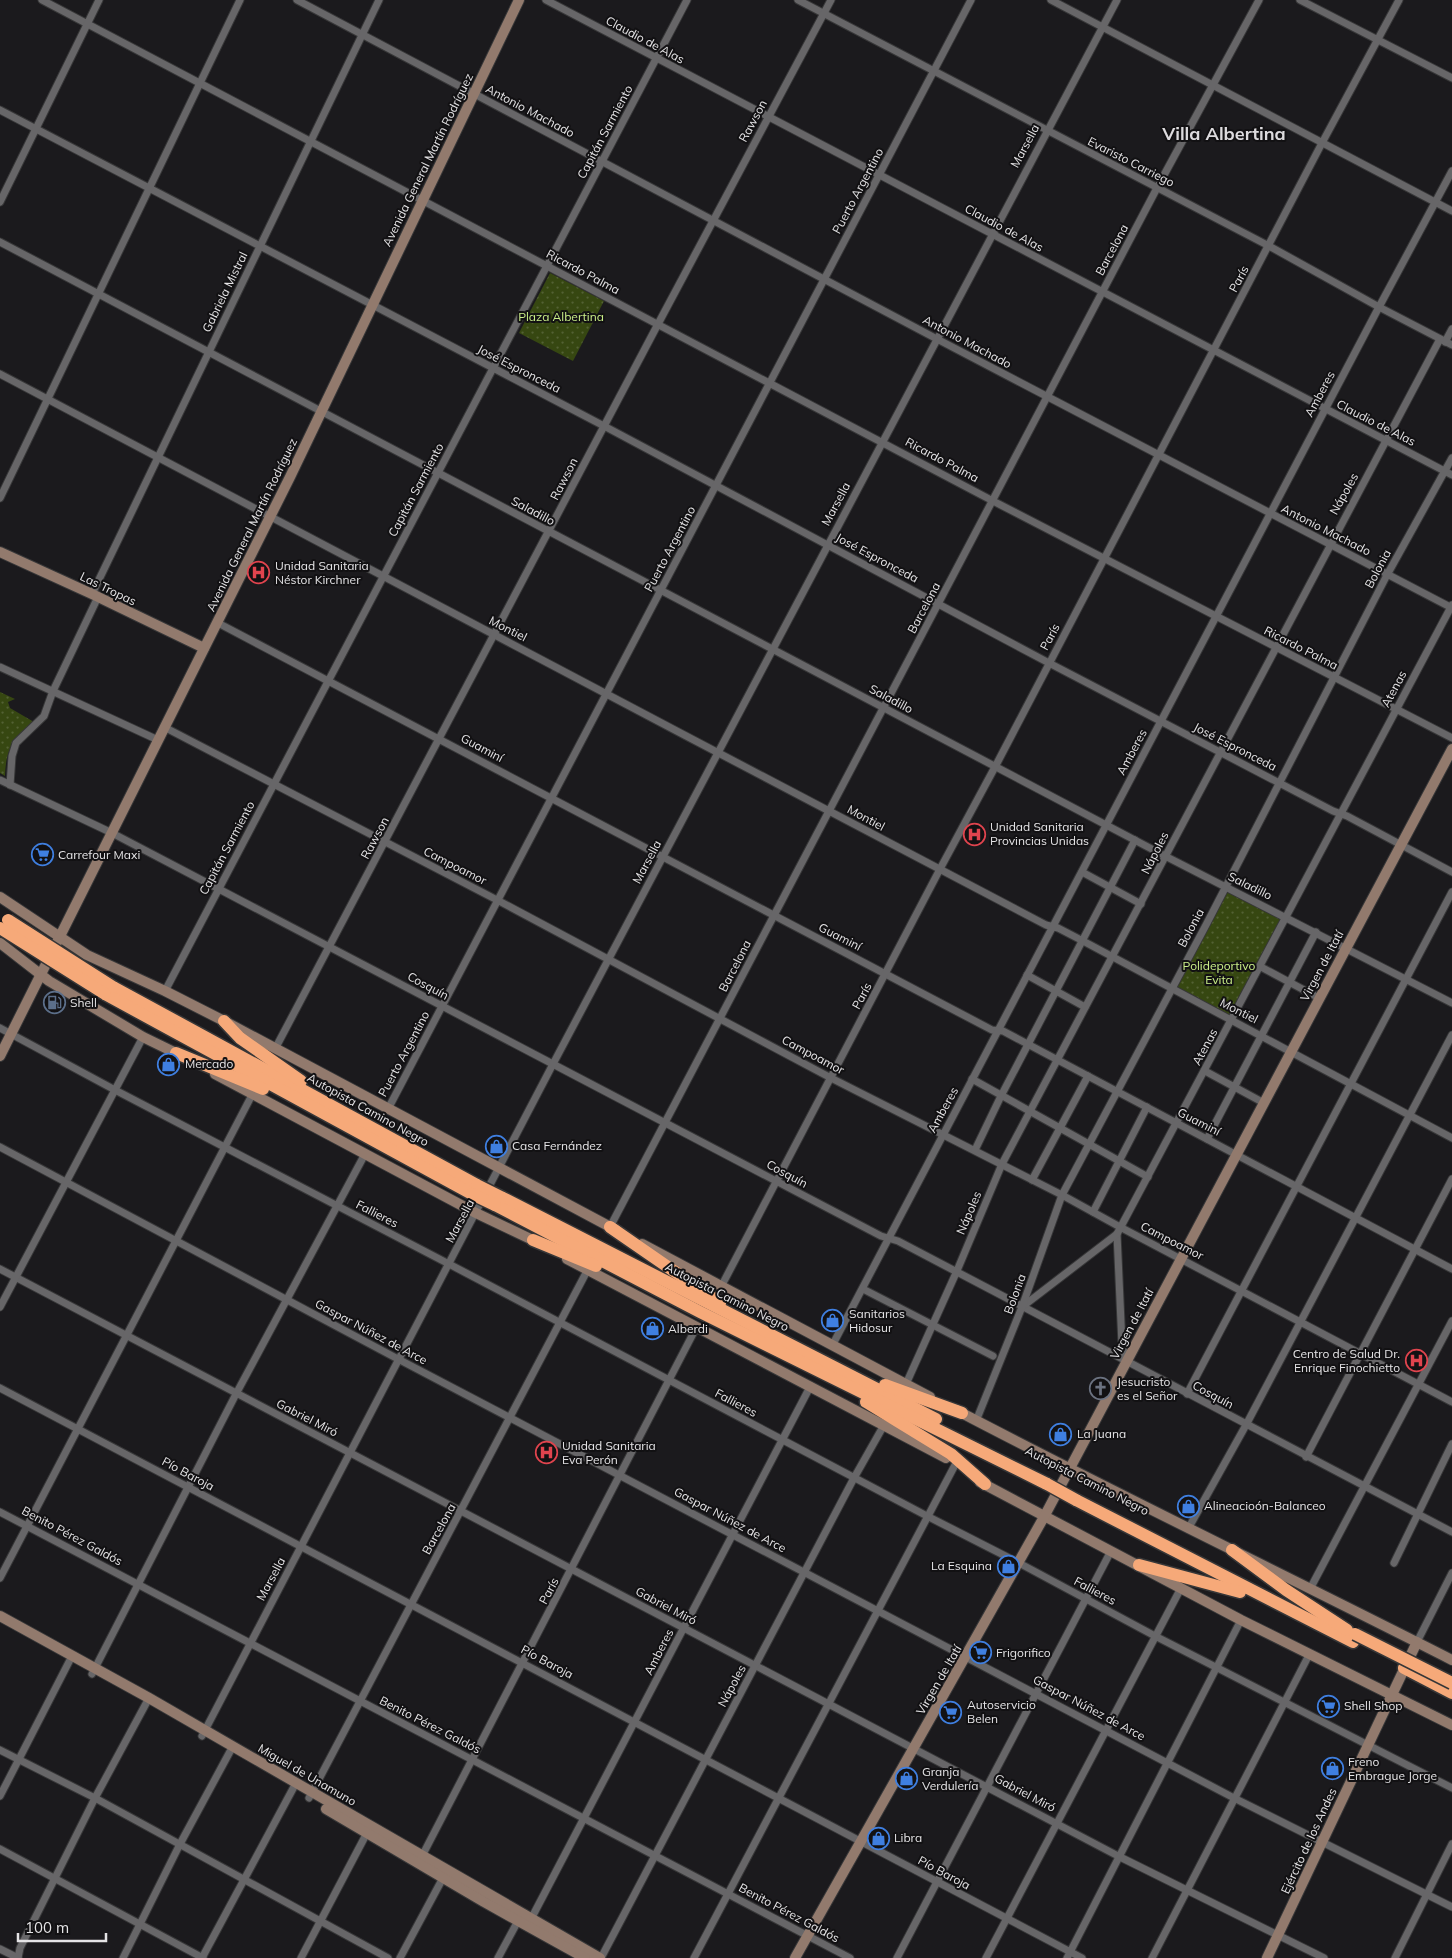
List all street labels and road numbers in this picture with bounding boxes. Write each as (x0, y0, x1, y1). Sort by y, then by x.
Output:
street label: Claudio de Alas (603, 13, 687, 67)
street label: Avenida General Martín Rodríguez (379, 71, 476, 249)
street label: Antonio Machado (483, 81, 577, 140)
street label: Capitán Sarmiento (574, 82, 636, 181)
street label: Rawson (735, 97, 770, 144)
street label: Marsella (1007, 121, 1042, 170)
street label: Evaristo Carriego (1085, 133, 1177, 190)
street label: Puerto Argentino (829, 145, 887, 236)
street label: Claudio de Alas (962, 201, 1046, 255)
street label: Barcelona (1092, 222, 1131, 278)
street label: Ricardo Palma (544, 246, 623, 297)
street label: Gabriela Mistral (199, 249, 251, 334)
street label: París (1225, 263, 1252, 295)
street label: Antonio Machado (920, 312, 1014, 371)
street label: José Espronceda (475, 341, 563, 396)
street label: Amberes (1301, 368, 1338, 419)
street label: Claudio de Alas (1334, 396, 1418, 449)
street label: Ricardo Palma (903, 434, 982, 485)
street label: Avenida General Martín Rodríguez (203, 436, 300, 614)
street label: Capitán Sarmiento (385, 440, 447, 539)
street label: Rawson (547, 455, 581, 502)
street label: Nápoles (1326, 470, 1361, 517)
street label: Marsella (818, 479, 853, 528)
street label: Saladillo (509, 493, 558, 528)
street label: Antonio Machado (1279, 501, 1374, 559)
street label: Puerto Argentino (641, 503, 699, 594)
street label: José Espronceda (833, 529, 921, 586)
street label: Bolonia (1361, 547, 1394, 591)
street label: Las Tropas (78, 569, 139, 609)
street label: Barcelona (904, 580, 943, 636)
street label: Montiel (487, 613, 530, 644)
street label: París (1036, 621, 1063, 653)
street label: Ricardo Palma (1262, 622, 1341, 673)
street label: Atenas (1378, 668, 1409, 710)
street label: Saladillo (867, 681, 916, 716)
street label: José Espronceda (1191, 719, 1279, 774)
street label: Amberes (1113, 726, 1150, 777)
street label: Guaminí (458, 730, 507, 766)
street label: Capitán Sarmiento (196, 798, 258, 897)
street label: Montiel (845, 801, 888, 834)
street label: Rawson (357, 814, 392, 861)
street label: Nápoles (1138, 829, 1172, 876)
street label: Marsella (629, 837, 664, 886)
street label: Campoamor (421, 843, 490, 888)
street label: Saladillo (1226, 868, 1275, 903)
street label: Bolonia (1174, 906, 1207, 950)
street label: Guaminí (816, 919, 865, 954)
street label: Virgen de Itatí (1297, 927, 1347, 1004)
street label: Barcelona (715, 937, 754, 994)
street label: Cosquín (405, 968, 451, 1003)
street label: París (848, 980, 875, 1012)
street label: Montiel (1218, 995, 1261, 1026)
street label: Puerto Argentino (375, 1008, 433, 1099)
street label: Atenas (1189, 1026, 1220, 1068)
street label: Campoamor (779, 1032, 848, 1078)
street label: Autopista Camino Negro (305, 1070, 432, 1149)
street label: Amberes (924, 1084, 961, 1135)
street label: Guaminí (1175, 1104, 1224, 1139)
street label: Cosquín (764, 1156, 810, 1191)
street label: Nápoles (953, 1189, 984, 1237)
street label: Marsella (442, 1196, 477, 1245)
street label: Fallieres (354, 1197, 401, 1231)
street label: Campoamor (1138, 1218, 1207, 1263)
street label: Autopista Camino Negro (663, 1259, 792, 1334)
street label: Bolonia (1000, 1272, 1029, 1316)
street label: Virgen de Itatí (1107, 1285, 1157, 1362)
street label: Gaspar Núñez de Arce (313, 1296, 430, 1368)
street label: Cosquín (1190, 1377, 1236, 1412)
street label: Fallieres (713, 1385, 760, 1420)
street label: Gabriel Miró (274, 1396, 341, 1440)
street label: Autopista Camino Negro (1023, 1443, 1152, 1518)
street label: Pío Baroja (159, 1454, 217, 1494)
street label: Gaspar Núñez de Arce (672, 1484, 789, 1556)
street label: Barcelona (418, 1501, 459, 1557)
street label: Benito Pérez Galdós (19, 1503, 125, 1568)
street label: Marsella (253, 1554, 288, 1603)
street label: Fallieres (1072, 1573, 1119, 1608)
street label: París (535, 1575, 562, 1607)
street label: Gabriel Miró (633, 1583, 700, 1628)
street label: Amberes (641, 1626, 677, 1677)
street label: Virgen de Itatí (913, 1641, 965, 1717)
street label: Pío Baroja (518, 1642, 576, 1682)
street label: Nápoles (714, 1662, 749, 1709)
street label: Gaspar Núñez de Arce (1031, 1672, 1148, 1744)
street label: Benito Pérez Galdós (377, 1693, 483, 1757)
street label: Miguel de Unamuno (255, 1740, 359, 1809)
street label: Gabriel Miró (992, 1770, 1059, 1815)
street label: Ejército de los Andes (1277, 1786, 1340, 1896)
street label: Pío Baroja (915, 1853, 973, 1893)
street label: Benito Pérez Galdós (736, 1880, 842, 1945)

